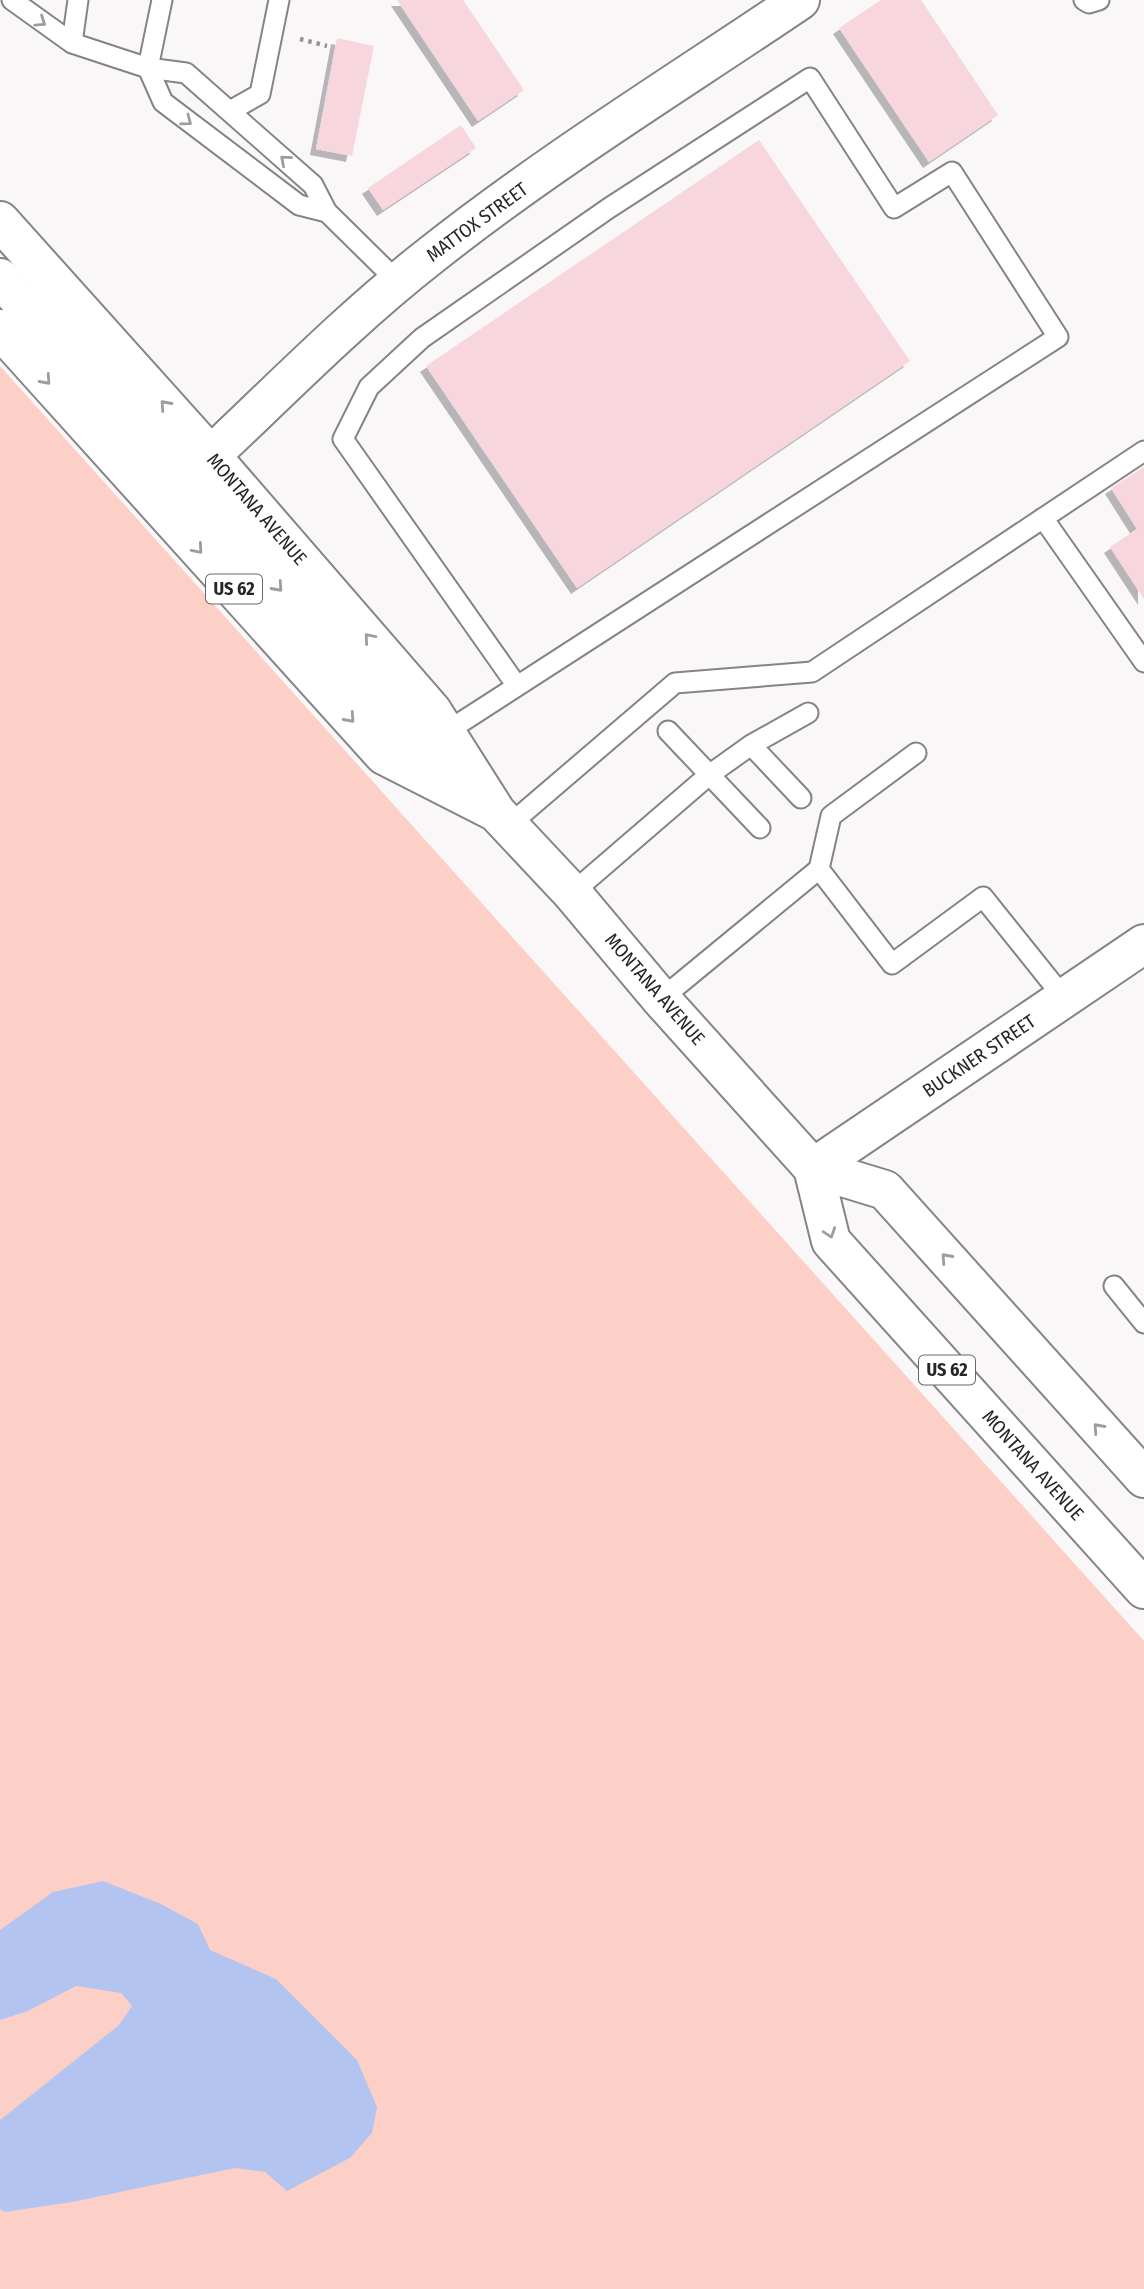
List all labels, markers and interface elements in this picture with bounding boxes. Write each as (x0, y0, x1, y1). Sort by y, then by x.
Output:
one-way arrow (33, 14, 46, 27)
one-way arrow (180, 112, 192, 125)
one-way arrow (280, 156, 293, 168)
street label: MATTOX STREET (422, 177, 532, 266)
one-way arrow (37, 371, 50, 384)
one-way arrow (161, 400, 173, 413)
street label: MONTANA AVENUE (202, 448, 312, 570)
one-way arrow (190, 541, 202, 554)
road number: US 62 (206, 574, 262, 604)
one-way arrow (270, 579, 282, 592)
one-way arrow (365, 634, 377, 647)
one-way arrow (342, 710, 354, 723)
street label: MONTANA AVENUE (600, 928, 710, 1050)
street label: BUCKNER STREET (918, 1010, 1040, 1102)
one-way arrow (822, 1227, 836, 1239)
one-way arrow (942, 1254, 954, 1267)
road number: US 62 (919, 1356, 975, 1385)
street label: MONTANA AVENUE (977, 1405, 1089, 1525)
one-way arrow (1094, 1423, 1107, 1436)

